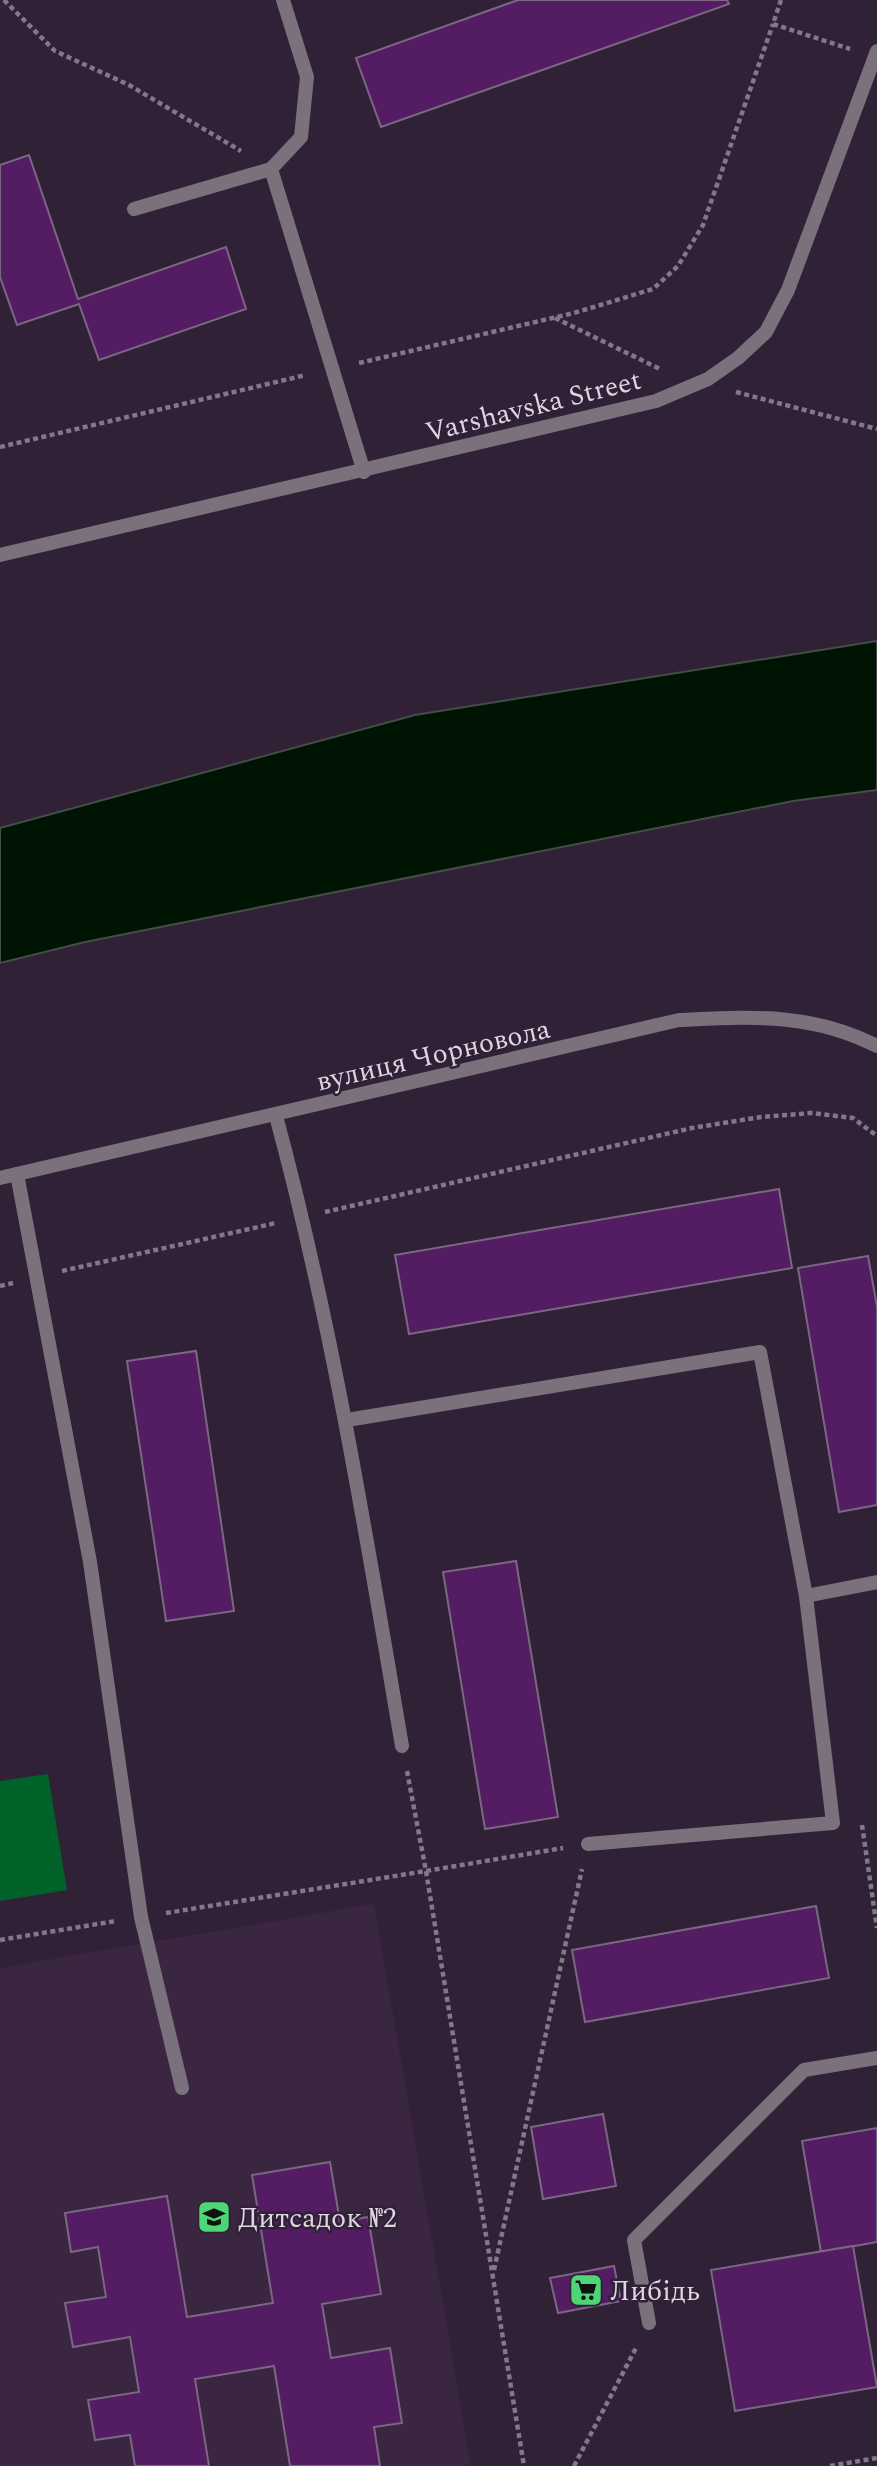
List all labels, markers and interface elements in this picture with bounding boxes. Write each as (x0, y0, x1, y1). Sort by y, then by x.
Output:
street label: Varshavska Street (421, 359, 646, 454)
street label: вулиця Чорновола (312, 1008, 555, 1103)
place label: Дитсадок №2 (238, 2197, 397, 2240)
school or university icon: Дитсадок №2 (195, 2198, 233, 2236)
place label: Либідь (610, 2270, 700, 2313)
supermarket icon: Либідь (567, 2271, 605, 2309)

